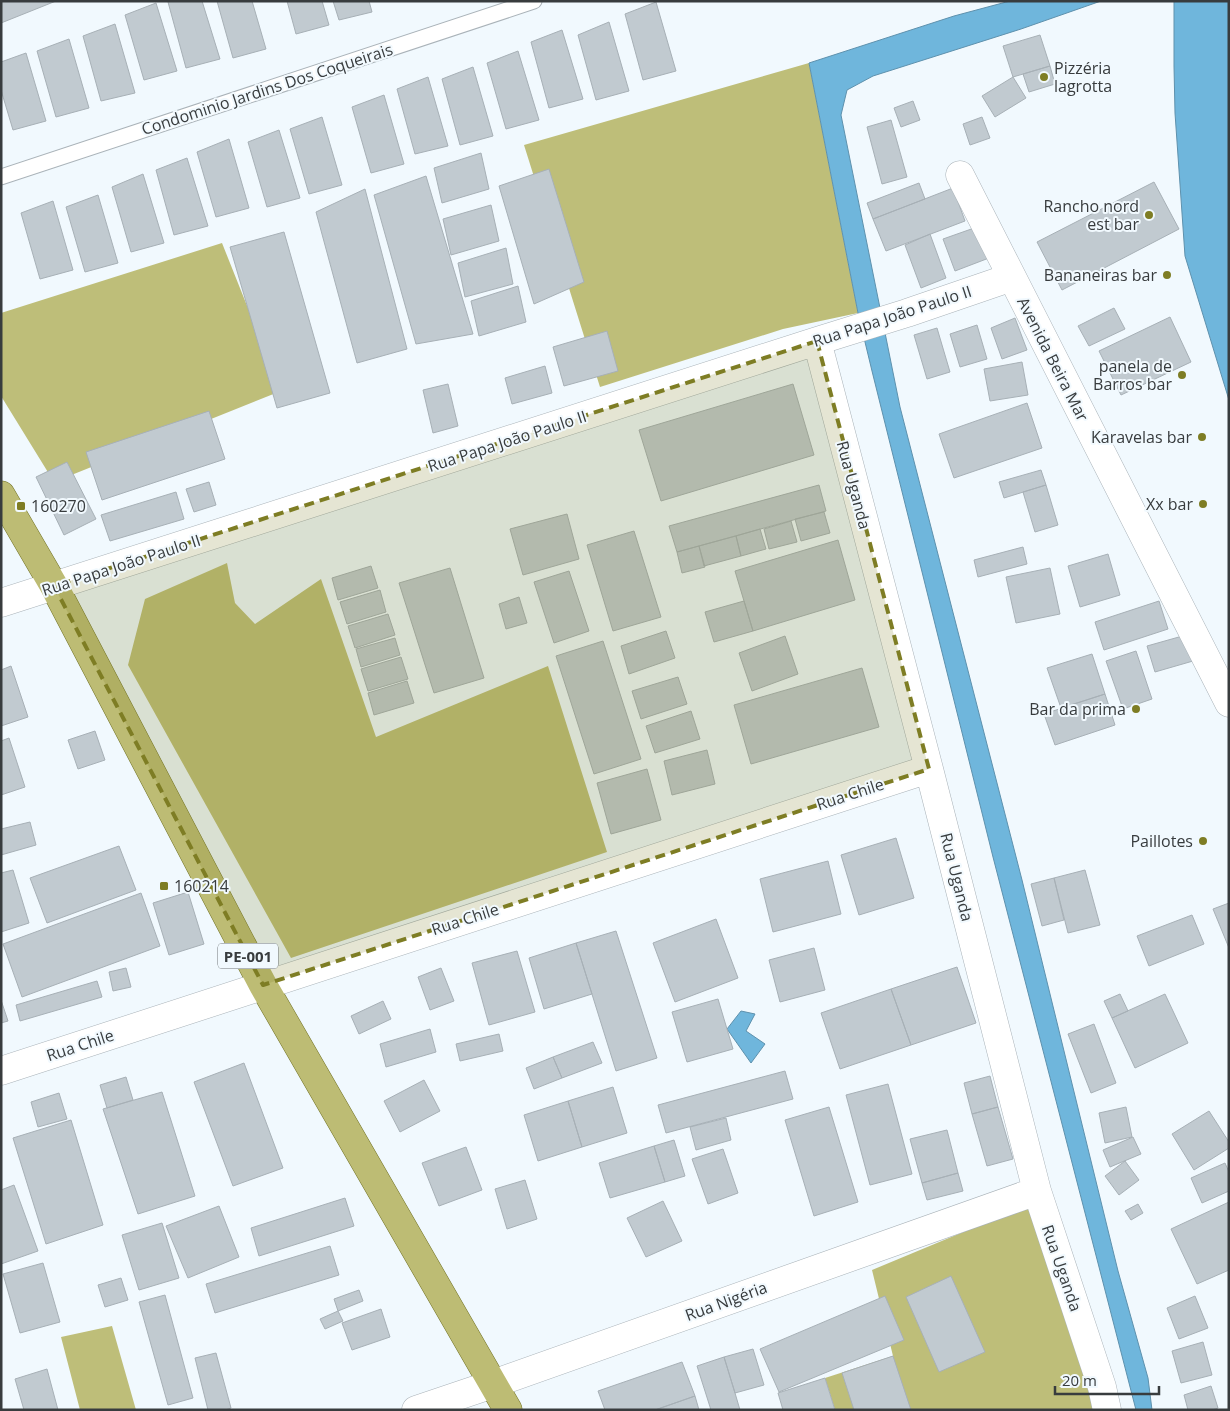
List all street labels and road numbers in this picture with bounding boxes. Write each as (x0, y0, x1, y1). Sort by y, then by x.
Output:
street label: Condominio Jardins Dos Coqueirais (139, 38, 395, 140)
street label: Rua Papa João Paulo II (810, 280, 974, 352)
street label: Avenida Beira Mar (1012, 293, 1094, 425)
street label: Rua Papa João Paulo II (425, 405, 589, 477)
street label: Rua Uganda (832, 438, 876, 532)
street label: Rua Papa João Paulo II (39, 529, 203, 601)
street label: Rua Chile (813, 773, 887, 815)
street label: Rua Uganda (935, 830, 979, 924)
street label: Rua Chile (428, 898, 502, 940)
road number: PE-001 (218, 944, 278, 968)
street label: Rua Chile (43, 1024, 117, 1066)
street label: Rua Uganda (1037, 1222, 1087, 1314)
street label: Rua Nigéria (682, 1276, 770, 1326)

